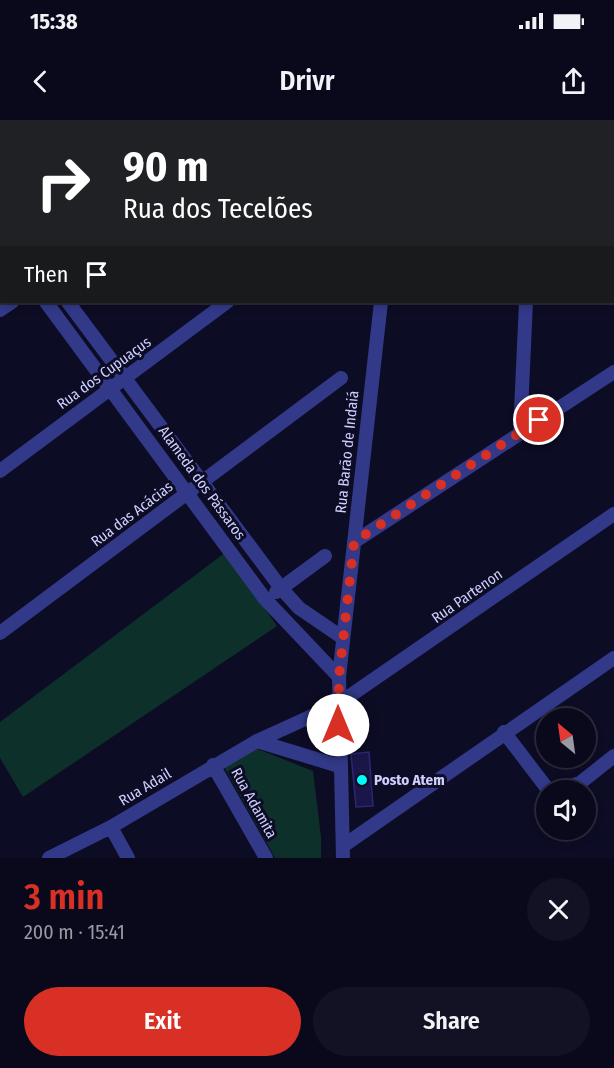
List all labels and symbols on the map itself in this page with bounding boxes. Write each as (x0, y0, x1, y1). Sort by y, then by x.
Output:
street label: Rua dos Cupuaçus (54, 333, 154, 413)
street label: Rua Barão de Indaiá (332, 390, 362, 514)
pin (513, 394, 564, 445)
street label: Alameda dos Pássaros (155, 423, 249, 543)
street label: Rua das Acácias (88, 477, 176, 551)
street label: Rua Partenon (428, 565, 506, 627)
position arrow (306, 693, 370, 757)
north arrow (536, 708, 596, 768)
street label: Rua Adail (116, 764, 174, 810)
street label: Rua Adamita (227, 765, 281, 841)
place label: Posto Atem (374, 771, 445, 789)
marker: Posto Atem (355, 773, 369, 787)

